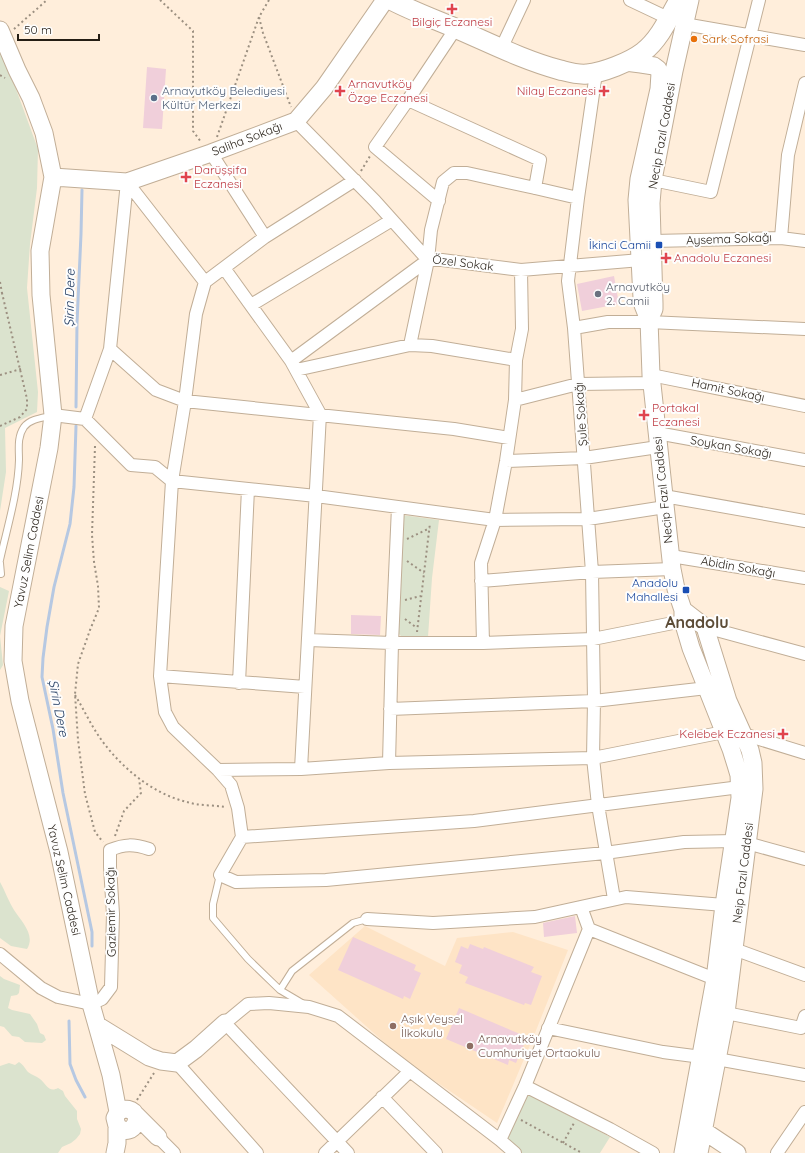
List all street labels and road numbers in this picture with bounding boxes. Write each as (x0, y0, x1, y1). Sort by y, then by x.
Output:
street label: Necip Fazıl Caddesi (645, 82, 678, 190)
street label: Saliha Sokağı (209, 118, 284, 159)
street label: Aysema Sokağı (686, 230, 772, 247)
street label: Özel Sokak (432, 251, 495, 274)
street label: Hamit Sokağı (690, 374, 766, 405)
street label: Şule Sokağı (571, 382, 590, 446)
street label: Soykan Sokağı (689, 432, 773, 461)
street label: Necip Fazıl Caddesi (649, 436, 676, 544)
street label: Yavuz Selim Caddesi (10, 495, 47, 609)
street label: Abidin Sokağı (700, 553, 776, 580)
street label: Neip Fazıl Caddesi (729, 822, 756, 924)
street label: Yavuz Selim Caddesi (44, 823, 85, 937)
street label: Gaziemir Sokağı (102, 867, 119, 957)

